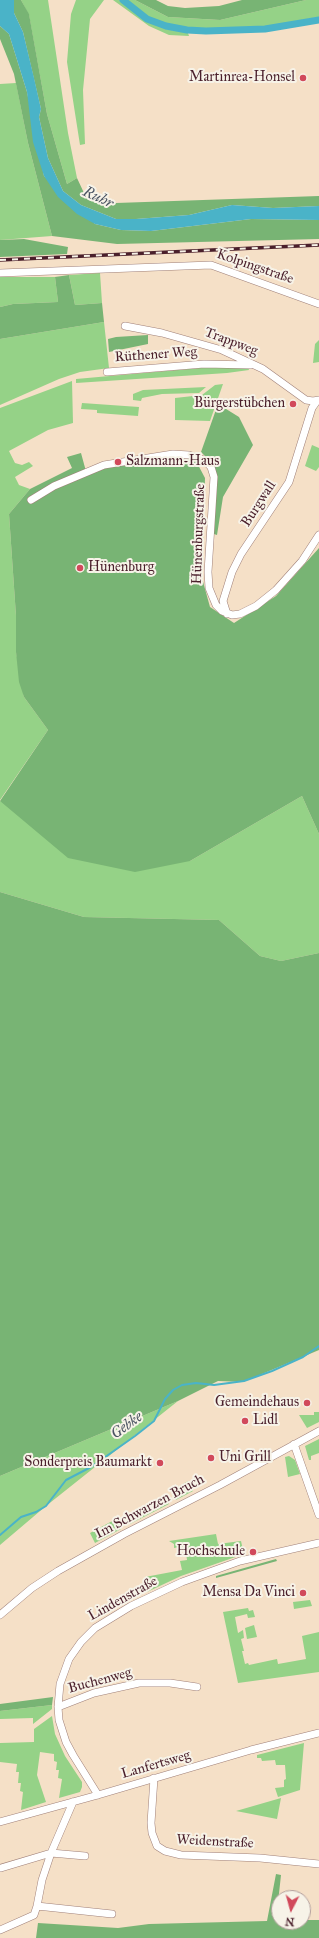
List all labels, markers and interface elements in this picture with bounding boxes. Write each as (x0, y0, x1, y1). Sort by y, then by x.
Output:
place label: Martinrea-Honsel (189, 70, 295, 86)
marker: Martinrea-Honsel (298, 73, 308, 83)
water label: Ruhr (80, 183, 116, 213)
street label: Kolpingstraße (214, 246, 296, 288)
street label: Trappweg (202, 324, 260, 360)
street label: Rüthener Weg (114, 344, 198, 366)
place label: Bürgerstübchen (194, 396, 285, 412)
marker: Bürgerstübchen (288, 399, 298, 409)
place label: Salzmann-Haus (126, 454, 219, 470)
marker: Salzmann-Haus (113, 457, 123, 467)
street label: Burgwall (238, 478, 280, 530)
street label: Hünenburgstraße (189, 483, 209, 585)
place label: Hünenburg (88, 560, 154, 576)
marker: Hünenburg (75, 563, 85, 573)
place label: Gemeindehaus (215, 1395, 299, 1411)
marker: Gemeindehaus (302, 1398, 312, 1408)
water label: Gebke (108, 1409, 146, 1443)
place label: Lidl (253, 1413, 278, 1429)
marker: Lidl (240, 1416, 250, 1426)
place label: Uni Grill (219, 1450, 271, 1466)
marker: Uni Grill (206, 1453, 216, 1463)
place label: Sonderpreis Baumarkt (24, 1455, 152, 1471)
marker: Sonderpreis Baumarkt (155, 1458, 165, 1468)
street label: Im Schwarzen Bruch (93, 1471, 207, 1543)
place label: Hochschule (176, 1544, 245, 1560)
marker: Hochschule (248, 1547, 258, 1557)
street label: Lindenstraße (85, 1573, 161, 1625)
place label: Mensa Da Vinci (202, 1585, 295, 1601)
marker: Mensa Da Vinci (298, 1588, 308, 1598)
street label: Buchenweg (66, 1664, 134, 1698)
street label: Lanfertsweg (120, 1747, 192, 1783)
street label: Weidenstraße (176, 1832, 254, 1852)
north arrow (271, 1890, 311, 1930)
text: N (284, 1914, 295, 1928)

